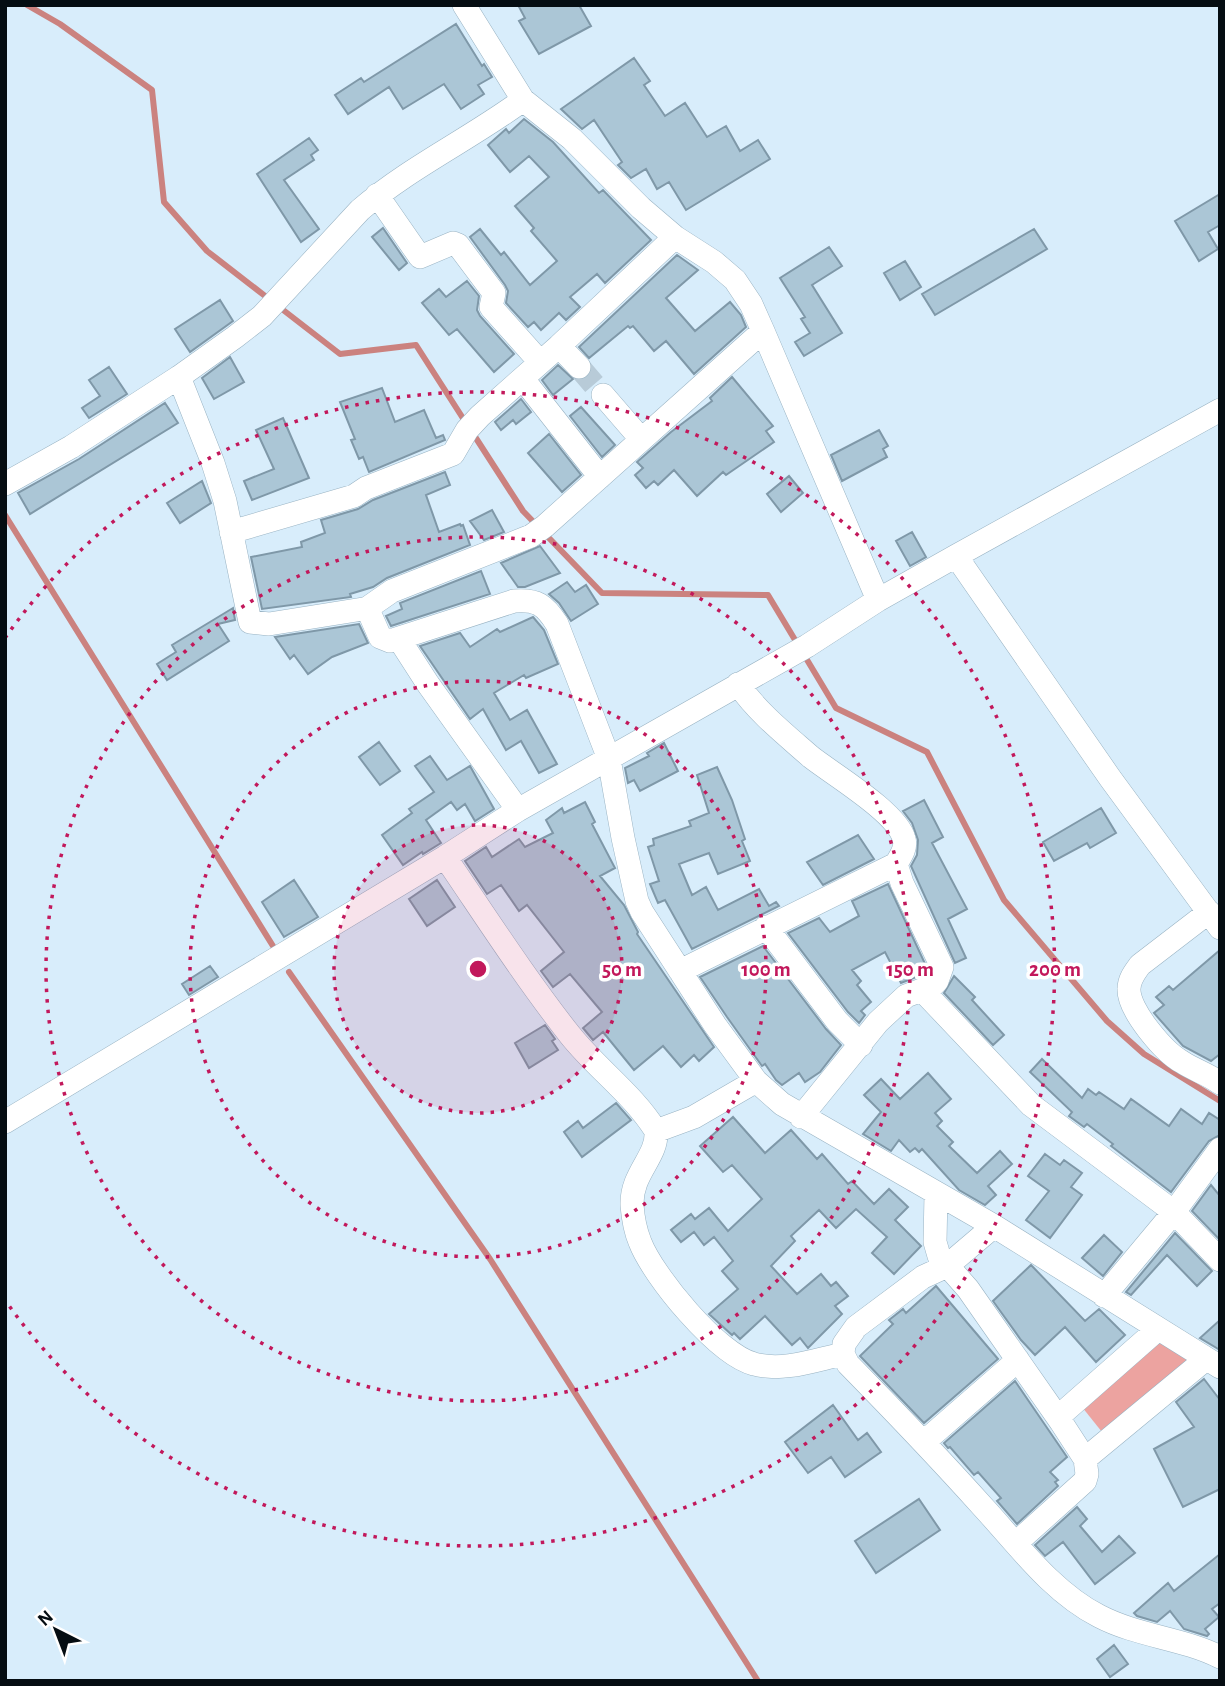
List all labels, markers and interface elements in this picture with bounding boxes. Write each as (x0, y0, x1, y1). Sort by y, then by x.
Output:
centre of rings (466, 957, 490, 981)
text: 50 m (602, 959, 642, 980)
text: 100 m (741, 959, 791, 980)
text: 150 m (886, 959, 934, 980)
text: 200 m (1029, 959, 1081, 980)
north arrow (21, 1595, 91, 1665)
text: N (34, 1607, 57, 1630)

